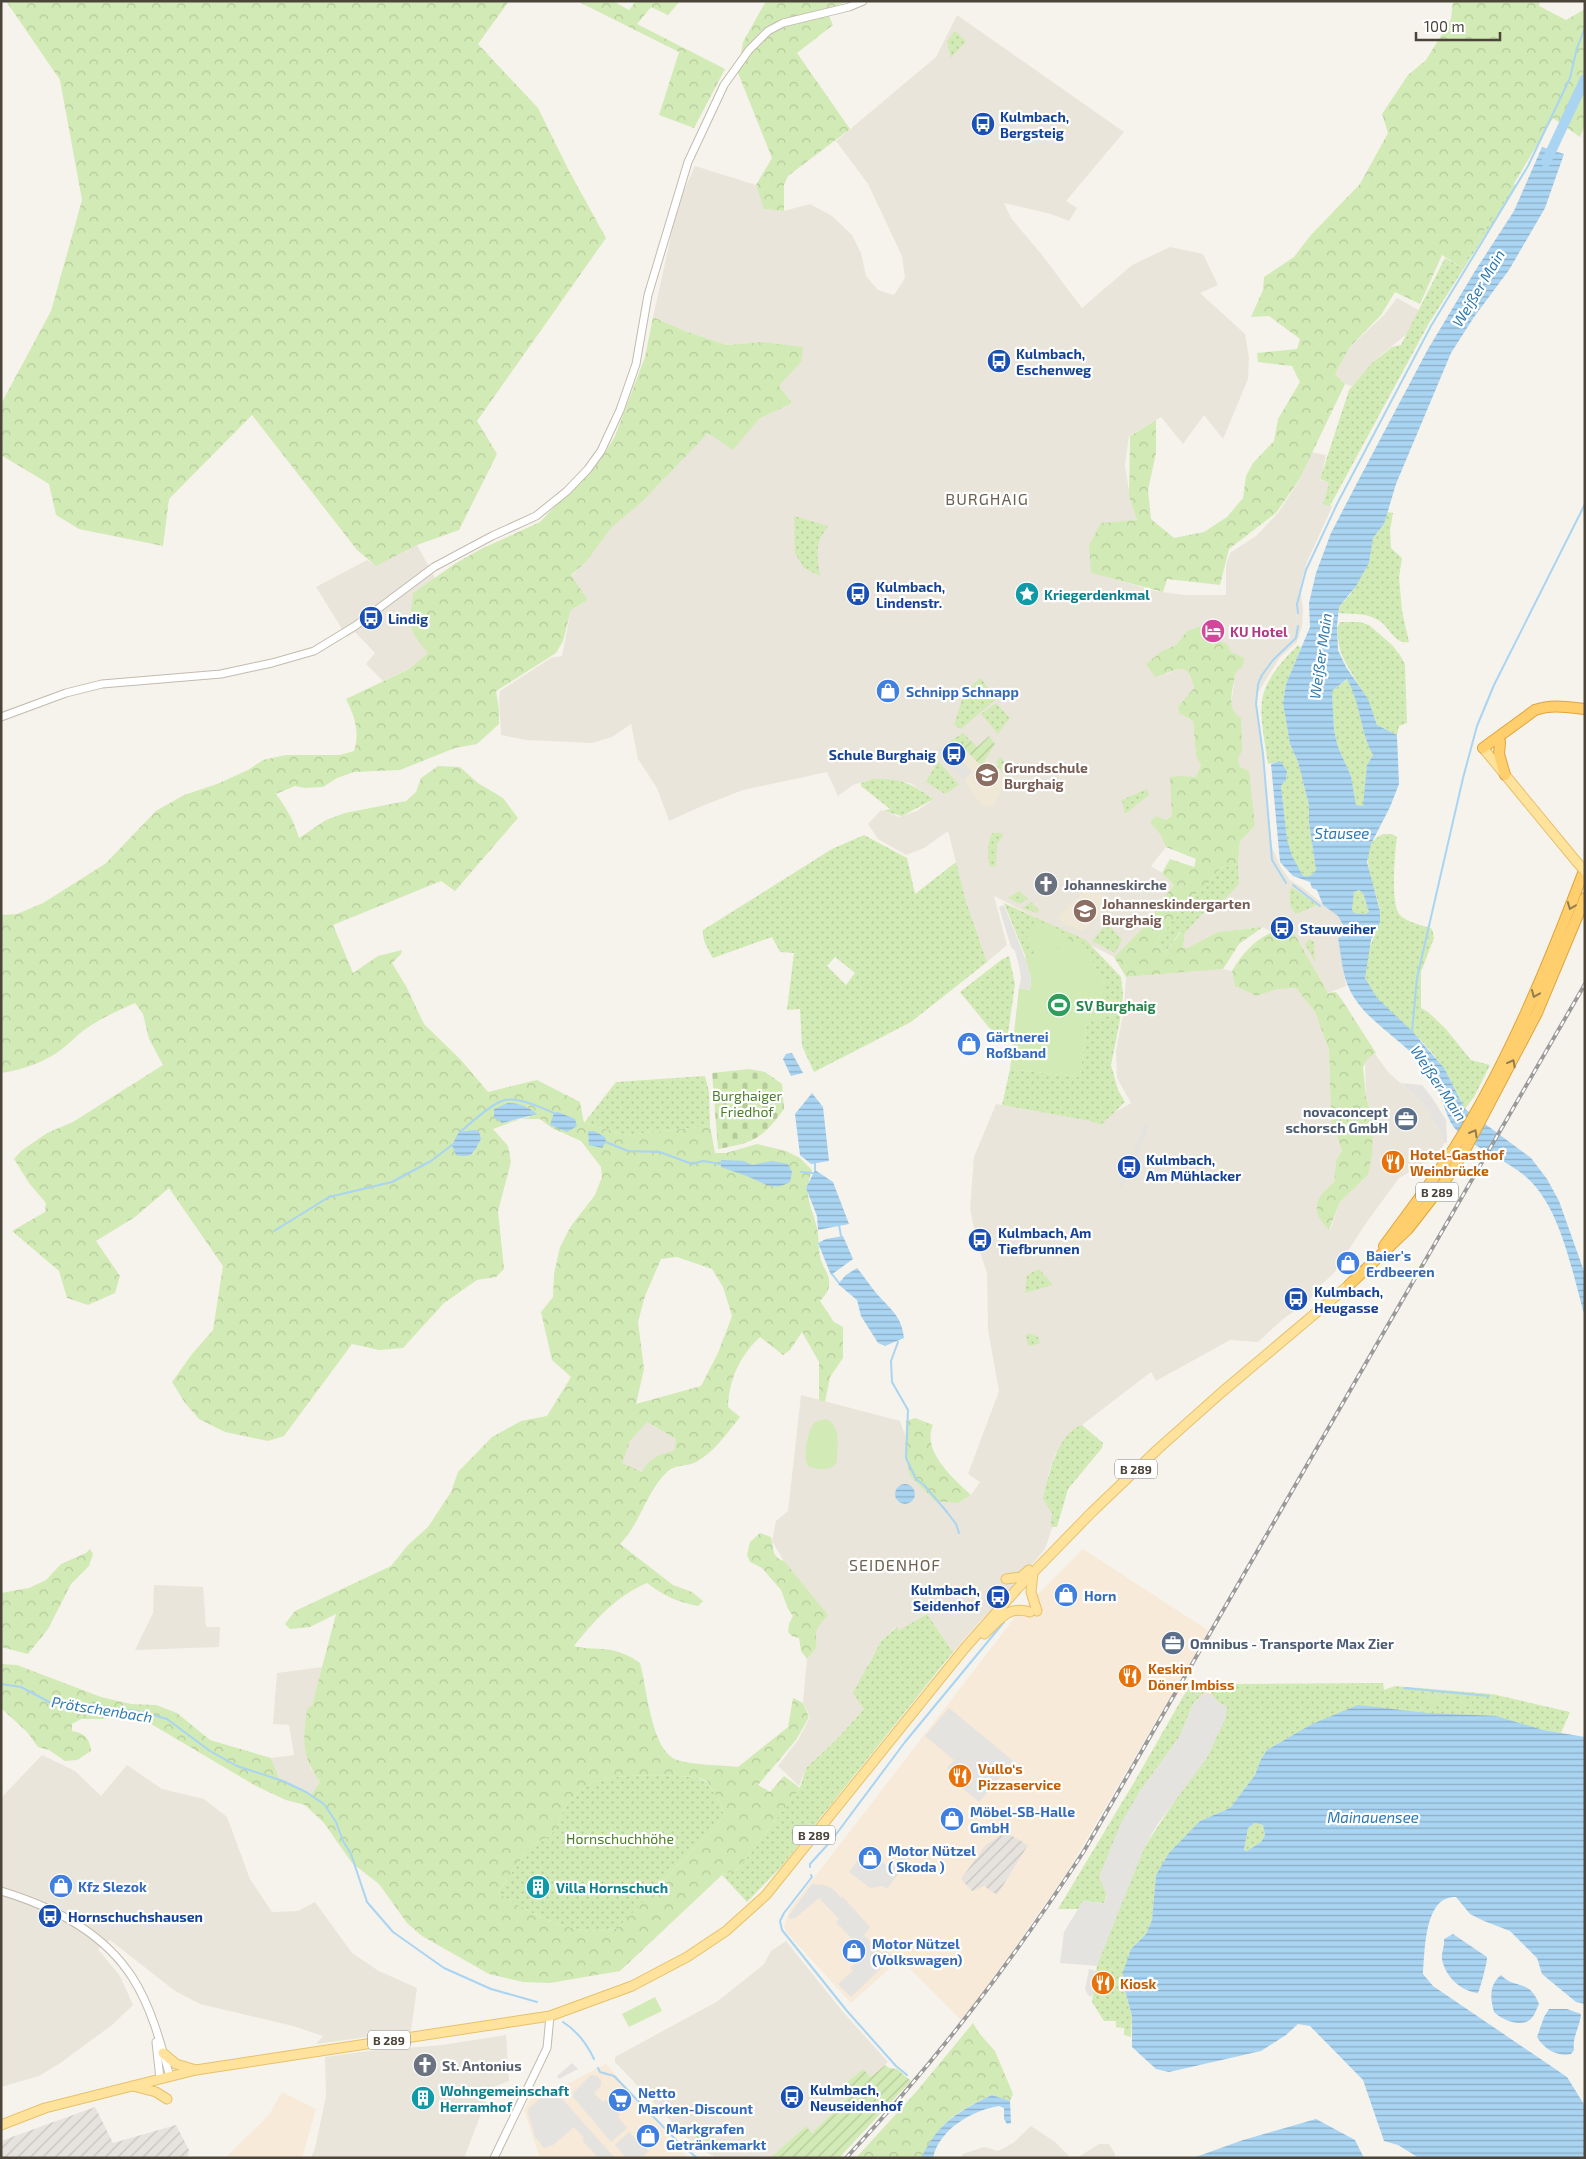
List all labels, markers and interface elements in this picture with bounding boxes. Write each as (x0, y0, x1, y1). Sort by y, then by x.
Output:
scale bar (1416, 10, 1500, 42)
text: 100 m (1424, 17, 1465, 35)
place label: Kulmbach, Bergsteig (1000, 108, 1069, 141)
bus stop icon: Kulmbach, Bergsteig (970, 111, 996, 137)
water label: Weißer Main (1448, 246, 1508, 330)
place label: Kulmbach, Eschenweg (1016, 345, 1091, 378)
bus stop icon: Kulmbach, Eschenweg (986, 348, 1012, 374)
district label: BURGHAIG (945, 489, 1029, 508)
place label: Kulmbach, Lindenstr. (876, 578, 945, 611)
bus stop icon: Kulmbach, Lindenstr. (845, 581, 871, 607)
place icon: Kriegerdenkmal (1014, 581, 1040, 607)
place label: Kriegerdenkmal (1044, 586, 1150, 603)
bus stop icon: Lindig (358, 605, 384, 631)
place label: Lindig (388, 610, 428, 627)
water label: Weißer Main (1305, 612, 1335, 700)
hotel icon: KU Hotel (1200, 618, 1226, 644)
place label: KU Hotel (1230, 623, 1288, 640)
shop icon: Schnipp Schnapp (875, 678, 901, 704)
place label: Schnipp Schnapp (906, 683, 1019, 700)
bus stop icon: Schule Burghaig (941, 741, 967, 767)
place label: Schule Burghaig (829, 746, 936, 763)
place label: Grundschule Burghaig (1004, 759, 1088, 792)
school or university icon: Grundschule Burghaig (974, 762, 1000, 788)
water label: Stausee (1315, 824, 1369, 842)
church icon: Johanneskirche (1033, 871, 1059, 897)
place label: Johanneskirche (1064, 876, 1167, 893)
place label: Johanneskindergarten Burghaig (1102, 895, 1250, 928)
school or university icon: Johanneskindergarten Burghaig (1072, 898, 1098, 924)
one-way arrow (1567, 901, 1577, 909)
bus stop icon: Stauweiher (1269, 915, 1295, 941)
place label: Stauweiher (1300, 920, 1376, 937)
one-way arrow (1530, 989, 1541, 998)
sports icon: SV Burghaig (1046, 992, 1072, 1018)
place label: SV Burghaig (1076, 997, 1156, 1014)
place label: Gärtnerei Roßband (986, 1028, 1049, 1061)
shop icon: Gärtnerei Roßband (956, 1031, 982, 1057)
water label: Weißer Main (1407, 1042, 1471, 1124)
one-way arrow (1506, 1059, 1516, 1068)
park label: Burghaiger Friedhof (712, 1087, 782, 1120)
place label: novaconcept schorsch GmbH (1285, 1103, 1388, 1136)
office icon: novaconcept schorsch GmbH (1393, 1106, 1419, 1132)
one-way arrow (1468, 1130, 1478, 1139)
place label: Hotel-Gasthof Weinbrücke (1410, 1146, 1505, 1179)
restaurant icon: Hotel-Gasthof Weinbrücke (1380, 1149, 1406, 1175)
place label: Kulmbach, Am Mühlacker (1146, 1151, 1241, 1184)
bus stop icon: Kulmbach, Am Mühlacker (1116, 1154, 1142, 1180)
road number: B 289 (1416, 1182, 1458, 1202)
place label: Kulmbach, Am Tiefbrunnen (998, 1224, 1091, 1257)
bus stop icon: Kulmbach, Am Tiefbrunnen (967, 1227, 993, 1253)
place label: Baier's Erdbeeren (1366, 1247, 1435, 1280)
shop icon: Baier's Erdbeeren (1335, 1250, 1361, 1276)
place label: Kulmbach, Heugasse (1314, 1283, 1383, 1316)
bus stop icon: Kulmbach, Heugasse (1283, 1286, 1309, 1312)
road number: B 289 (1115, 1460, 1157, 1478)
district label: SEIDENHOF (849, 1555, 941, 1574)
place label: Kulmbach, Seidenhof (911, 1581, 980, 1614)
shop icon: Horn (1053, 1582, 1079, 1608)
bus stop icon: Kulmbach, Seidenhof (985, 1584, 1011, 1610)
place label: Horn (1084, 1587, 1116, 1604)
office icon: Omnibus - Transporte Max Zier (1160, 1630, 1186, 1656)
place label: Omnibus - Transporte Max Zier (1190, 1635, 1394, 1652)
place label: Keskin Döner Imbiss (1148, 1660, 1234, 1693)
restaurant icon: Keskin Döner Imbiss (1117, 1663, 1143, 1689)
water label: Prötschenbach (50, 1692, 154, 1726)
place label: Vullo‘s Pizzaservice (978, 1760, 1061, 1793)
restaurant icon: Vullo‘s Pizzaservice (947, 1763, 973, 1789)
place label: Möbel-SB-Halle GmbH (970, 1803, 1075, 1836)
shop icon: Möbel-SB-Halle GmbH (939, 1806, 965, 1832)
water label: Mainauensee (1327, 1808, 1419, 1826)
road number: B 289 (793, 1826, 835, 1844)
park label: Hornschuchhöhe (566, 1830, 674, 1847)
place label: Motor Nützel ( Skoda ) (888, 1842, 976, 1875)
shop icon: Motor Nützel ( Skoda ) (857, 1845, 883, 1871)
shop icon: Kfz Slezok (48, 1873, 74, 1899)
building icon: Villa Hornschuch (525, 1874, 551, 1900)
place label: Kfz Slezok (78, 1878, 147, 1895)
place label: Villa Hornschuch (556, 1879, 668, 1896)
bus stop icon: Hornschuchshausen (37, 1903, 63, 1929)
place label: Hornschuchshausen (68, 1908, 203, 1925)
place label: Motor Nützel (Volkswagen) (872, 1935, 962, 1968)
shop icon: Motor Nützel (Volkswagen) (841, 1938, 867, 1964)
restaurant icon: Kiosk (1090, 1970, 1116, 1996)
place label: Kiosk (1120, 1975, 1156, 1992)
road number: B 289 (368, 2030, 410, 2050)
church icon: St. Antonius (412, 2052, 438, 2078)
place label: St. Antonius (442, 2057, 522, 2074)
place label: Kulmbach, Neuseidenhof (810, 2081, 903, 2114)
place label: Wohngemeinschaft Herramhof (440, 2082, 570, 2115)
place label: Netto Marken-Discount (638, 2084, 753, 2117)
bus stop icon: Kulmbach, Neuseidenhof (779, 2084, 805, 2110)
building icon: Wohngemeinschaft Herramhof (410, 2085, 436, 2111)
supermarket icon: Netto Marken-Discount (607, 2087, 633, 2113)
place label: Markgrafen Getränkemarkt (666, 2120, 767, 2153)
shop icon: Markgrafen Getränkemarkt (635, 2123, 661, 2149)

